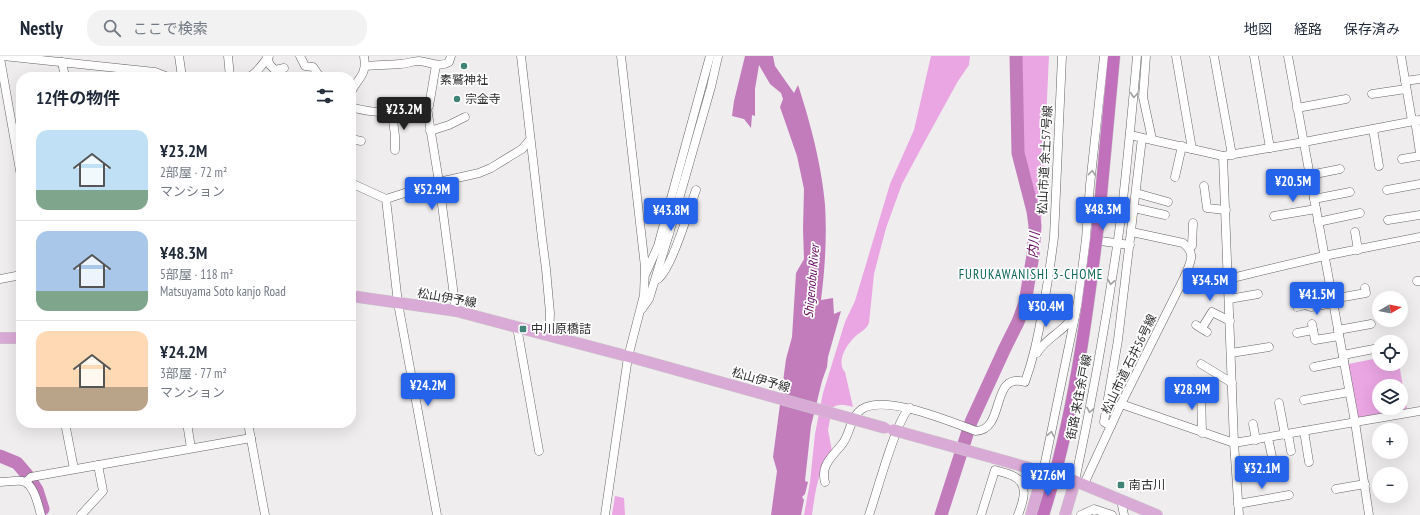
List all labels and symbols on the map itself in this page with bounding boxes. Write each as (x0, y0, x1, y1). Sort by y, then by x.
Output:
marker: 素鷲神社 (459, 61, 469, 71)
place label: 素鷲神社 (440, 72, 488, 87)
place label: 宗金寺 (465, 91, 501, 106)
one-way arrow (1129, 92, 1138, 98)
marker: 宗金寺 (452, 94, 462, 104)
pin: ¥23.2M (371, 97, 437, 131)
street label: 松山市道 余土57号線 (1034, 105, 1055, 215)
pin: ¥20.5M (1260, 169, 1326, 203)
one-way arrow (1087, 170, 1096, 176)
pin: ¥52.9M (399, 177, 465, 211)
pin: ¥48.3M (1070, 197, 1136, 231)
pin: ¥43.8M (638, 198, 704, 232)
water label: 内川 (1024, 229, 1043, 259)
water label: Shigenobu River (800, 241, 823, 318)
district label: FURUKAWANISHI 3-CHOME (959, 266, 1103, 283)
pin: ¥34.5M (1177, 268, 1243, 302)
one-way arrow (1107, 279, 1116, 285)
pin: ¥41.5M (1284, 282, 1350, 316)
street label: 松山伊予線 (416, 285, 478, 310)
north arrow (1372, 291, 1408, 327)
pin: ¥30.4M (1013, 294, 1079, 328)
street label: 松山市道 石井56号線 (1098, 311, 1159, 416)
place label: 中川原橋詰 (531, 321, 591, 336)
marker: 中川原橋詰 (518, 324, 528, 334)
street label: 街路 来住余戸線 (1063, 353, 1094, 441)
street label: 松山伊予線 (730, 364, 792, 395)
pin: ¥24.2M (395, 373, 461, 407)
pin: ¥28.9M (1159, 377, 1225, 411)
one-way arrow (1086, 407, 1094, 413)
one-way arrow (1047, 431, 1055, 437)
pin: ¥32.1M (1229, 456, 1295, 490)
pin: ¥27.6M (1015, 463, 1081, 497)
place label: 南古川 (1129, 477, 1165, 492)
marker: 南古川 (1116, 480, 1126, 490)

